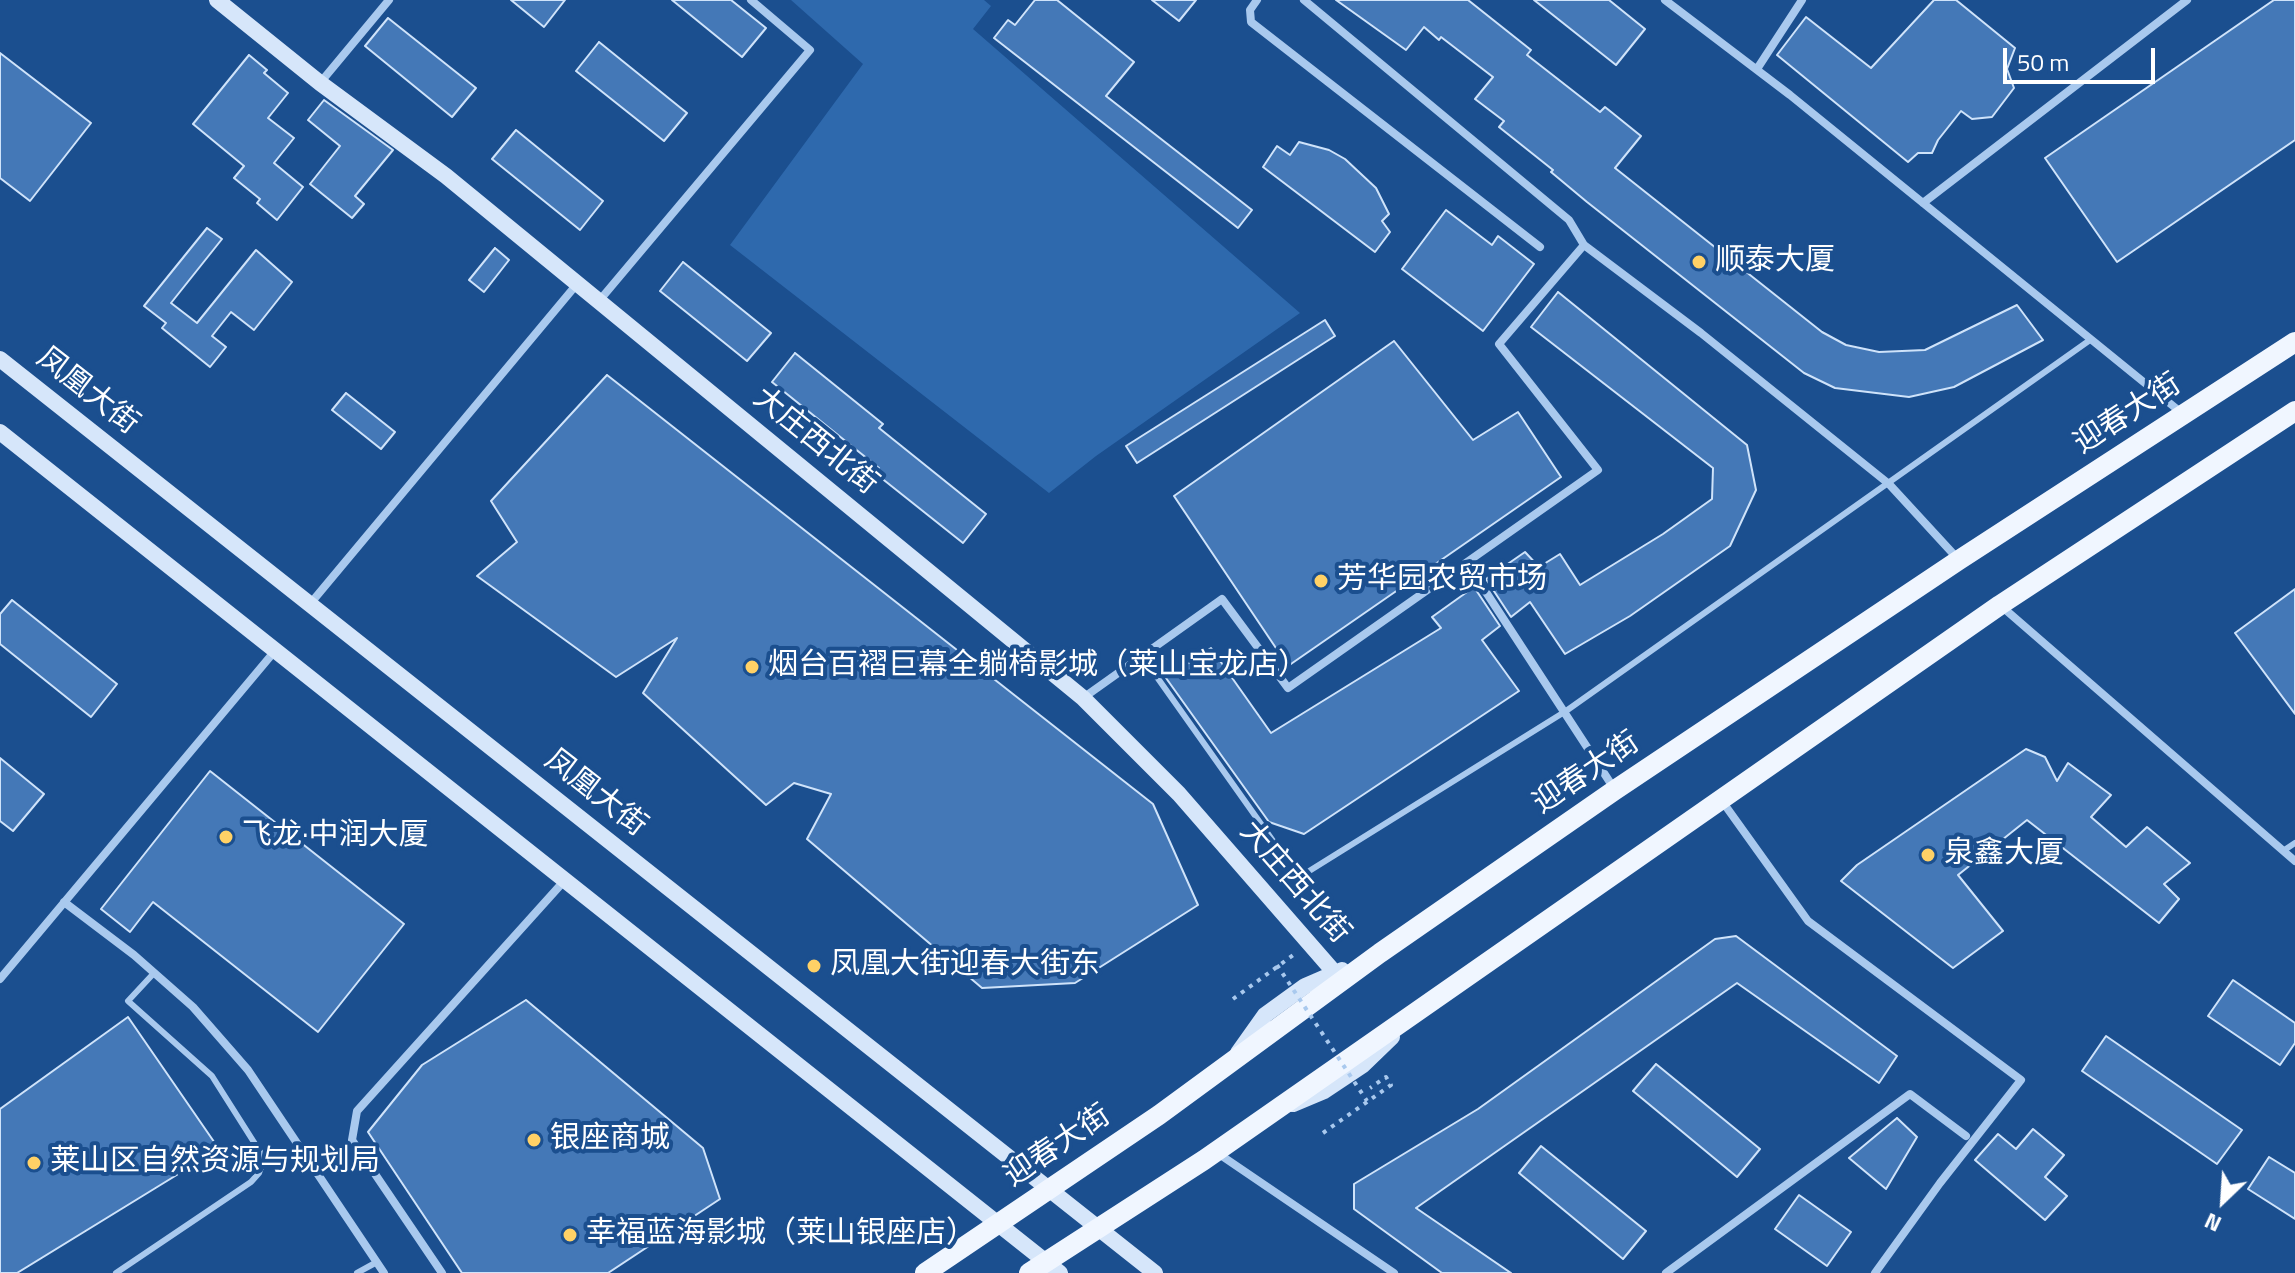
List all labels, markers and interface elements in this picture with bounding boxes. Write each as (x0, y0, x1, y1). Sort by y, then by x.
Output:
scale bar (2007, 32, 2159, 82)
text: 50 m (2017, 44, 2069, 80)
place label: 顺泰大厦 (1715, 244, 1835, 280)
marker: 顺泰大厦 (1690, 253, 1708, 271)
street label: 凤凰大街 (29, 341, 145, 443)
street label: 迎春大街 (2068, 367, 2188, 463)
street label: 大庄西北街 (745, 381, 885, 503)
place label: 芳华园农贸市场 (1337, 563, 1547, 599)
marker: 芳华园农贸市场 (1312, 572, 1330, 590)
place label: 烟台百褶巨幕全躺椅影城（莱山宝龙店） (768, 649, 1308, 685)
marker: 烟台百褶巨幕全躺椅影城（莱山宝龙店） (743, 658, 761, 676)
street label: 迎春大街 (1527, 726, 1647, 822)
street label: 凤凰大街 (537, 743, 653, 845)
street label: 大庄西北街 (1231, 815, 1357, 951)
place label: 飞龙·中润大厦 (242, 819, 429, 855)
marker: 飞龙·中润大厦 (217, 828, 235, 846)
place label: 泉鑫大厦 (1944, 837, 2064, 873)
marker: 泉鑫大厦 (1919, 846, 1937, 864)
place label: 凤凰大街迎春大街东 (830, 948, 1100, 984)
marker: 凤凰大街迎春大街东 (805, 957, 823, 975)
street label: 迎春大街 (998, 1099, 1118, 1195)
place label: 银座商城 (550, 1122, 670, 1158)
marker: 银座商城 (525, 1131, 543, 1149)
place label: 莱山区自然资源与规划局 (50, 1145, 380, 1181)
marker: 莱山区自然资源与规划局 (25, 1154, 43, 1172)
north arrow (2183, 1161, 2263, 1241)
text: N (2199, 1204, 2227, 1241)
place label: 幸福蓝海影城（莱山银座店） (586, 1217, 976, 1253)
marker: 幸福蓝海影城（莱山银座店） (561, 1226, 579, 1244)

